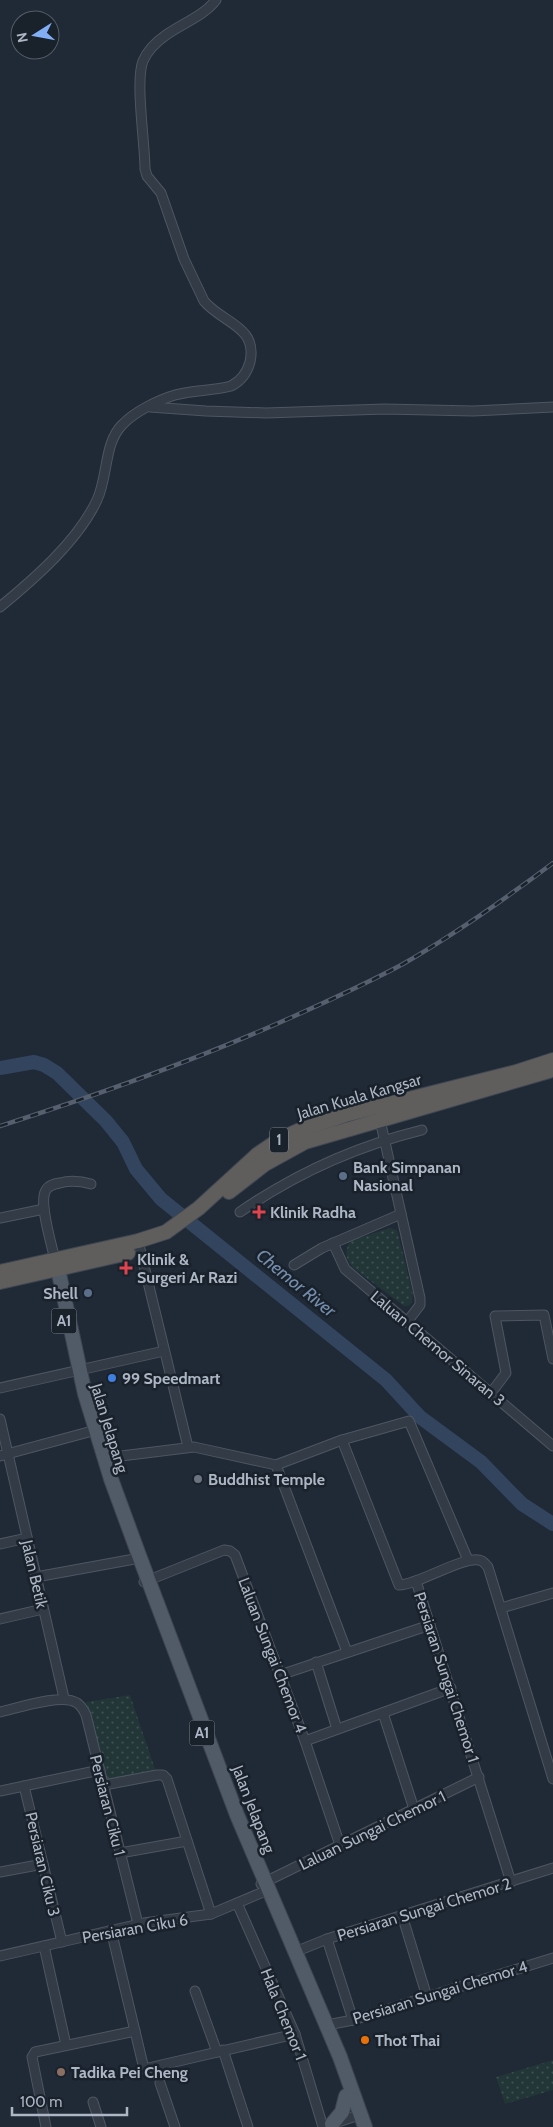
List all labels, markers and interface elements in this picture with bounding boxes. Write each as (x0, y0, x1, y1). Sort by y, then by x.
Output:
north arrow (10, 10, 60, 60)
text: N (12, 31, 32, 44)
street label: Jalan Kuala Kangsar (294, 1069, 424, 1124)
road number: 1 (270, 1128, 288, 1152)
place label: Bank Simpanan Nasional (353, 1158, 461, 1195)
marker: Bank Simpanan Nasional (337, 1170, 349, 1182)
place label: Klinik Radha (270, 1203, 356, 1222)
marker: Klinik Radha (252, 1205, 266, 1219)
water label: Chemor River (252, 1244, 341, 1323)
place label: Klinik & Surgeri Ar Razi (137, 1250, 237, 1287)
marker: Klinik & Surgeri Ar Razi (119, 1261, 133, 1275)
place label: Shell (43, 1284, 78, 1303)
marker: Shell (82, 1287, 94, 1299)
street label: Laluan Chemor Sinaran 3 (367, 1287, 509, 1410)
road number: A1 (52, 1308, 76, 1334)
place label: 99 Speedmart (122, 1369, 221, 1388)
marker: 99 Speedmart (106, 1372, 118, 1384)
street label: Jalan Jelapang (87, 1380, 132, 1476)
place label: Buddhist Temple (208, 1470, 325, 1489)
marker: Buddhist Temple (192, 1473, 204, 1485)
street label: Jalan Betik (17, 1537, 52, 1611)
street label: Laluan Sungai Chemor 4 (234, 1575, 311, 1735)
street label: Persiaran Sungai Chemor 1 (410, 1590, 483, 1765)
road number: A1 (190, 1720, 214, 1746)
street label: Persiaran Ciku 1 (86, 1753, 129, 1857)
street label: Jalan Jelapang (228, 1762, 279, 1857)
street label: Laluan Sungai Chemor 1 (296, 1787, 449, 1874)
street label: Persiaran Ciku 3 (21, 1810, 64, 1918)
street label: Persiaran Sungai Chemor 2 (335, 1874, 513, 1945)
street label: Persiaran Ciku 6 (81, 1910, 189, 1947)
street label: Persiaran Sungai Chemor 4 (350, 1957, 530, 2028)
street label: Hala Chemor 1 (257, 1966, 311, 2063)
place label: Thot Thai (375, 2031, 440, 2050)
marker: Thot Thai (359, 2034, 371, 2046)
place label: Tadika Pei Cheng (71, 2063, 188, 2082)
marker: Tadika Pei Cheng (55, 2066, 67, 2078)
scale bar (12, 2084, 128, 2116)
text: 100 m (20, 2093, 62, 2111)

